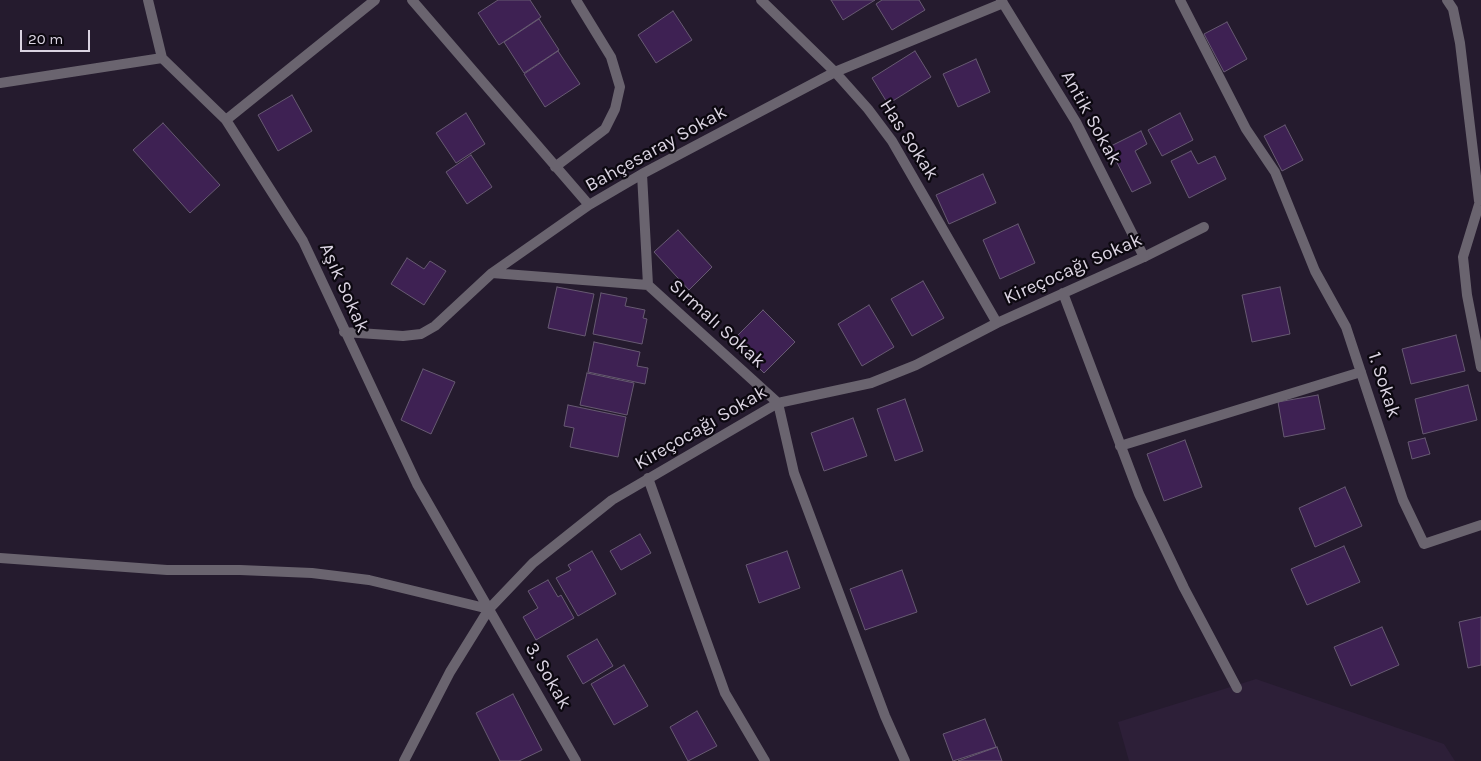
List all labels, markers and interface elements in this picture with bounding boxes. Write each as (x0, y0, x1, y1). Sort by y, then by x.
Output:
scale bar (22, 20, 92, 52)
text: 20 m (28, 30, 63, 48)
street label: Antik Sokak (1056, 67, 1126, 169)
street label: Has Sokak (875, 95, 943, 185)
street label: Bahçesaray Sokak (581, 101, 731, 197)
street label: Kireçocağı Sokak (1000, 228, 1146, 310)
street label: Aşık Sokak (314, 240, 374, 336)
street label: Sırmalı Sokak (664, 275, 770, 373)
street label: 1. Sokak (1363, 349, 1405, 421)
street label: Kireçocağı Sokak (631, 381, 771, 475)
street label: 3. Sokak (520, 639, 576, 713)

